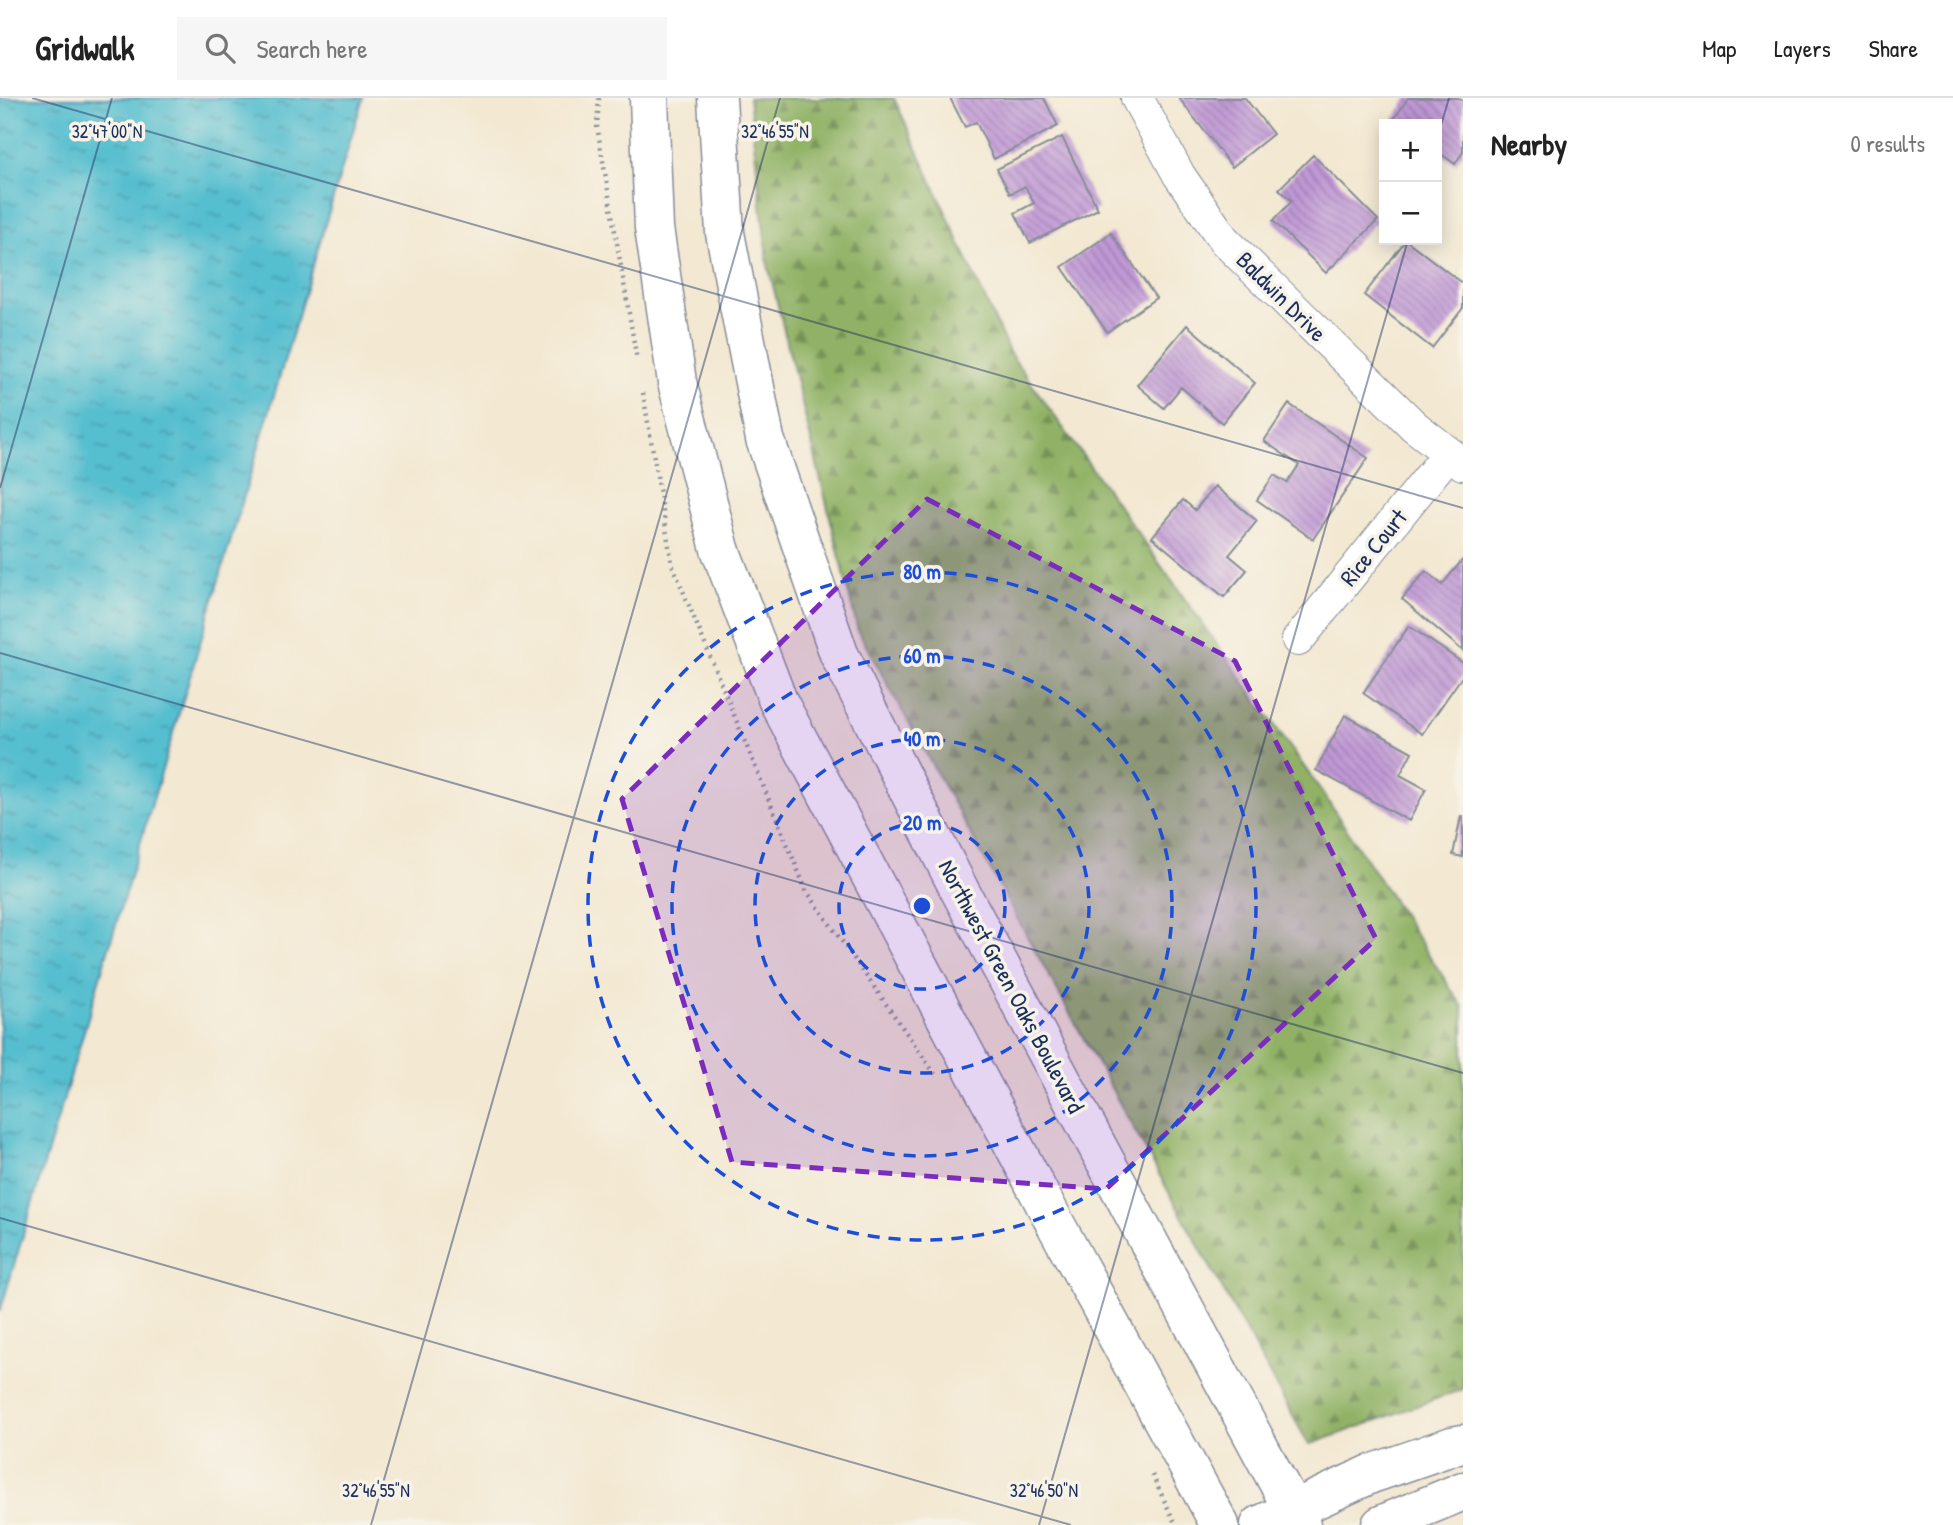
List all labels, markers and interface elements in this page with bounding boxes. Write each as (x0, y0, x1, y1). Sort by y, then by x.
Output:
search box (177, 17, 667, 80)
text: Gridwalk (35, 26, 135, 70)
icon: search (201, 29, 239, 67)
text: Search here (257, 31, 368, 66)
text: Map (1702, 32, 1736, 64)
text: Layers (1774, 32, 1831, 64)
text: Share (1869, 32, 1918, 64)
text: 32°47'00"N (72, 119, 142, 144)
text: 32°46'55"N (741, 119, 809, 144)
map controls (1379, 119, 1442, 245)
button: + (1379, 119, 1442, 182)
text: Nearby (1491, 124, 1567, 164)
text: 0 results (1850, 128, 1925, 159)
button: − (1379, 182, 1442, 245)
street label: Baldwin Drive (1230, 244, 1334, 348)
street label: Rice Court (1332, 501, 1414, 592)
text: 80 m (903, 557, 941, 586)
text: 60 m (904, 641, 940, 670)
text: 40 m (904, 724, 940, 753)
text: 20 m (903, 808, 941, 837)
street label: Northwest Green Oaks Boulevard (932, 854, 1092, 1118)
centre of rings (910, 894, 934, 918)
text: 32°46'55"N (342, 1478, 410, 1503)
text: 32°46'50"N (1010, 1478, 1078, 1503)

